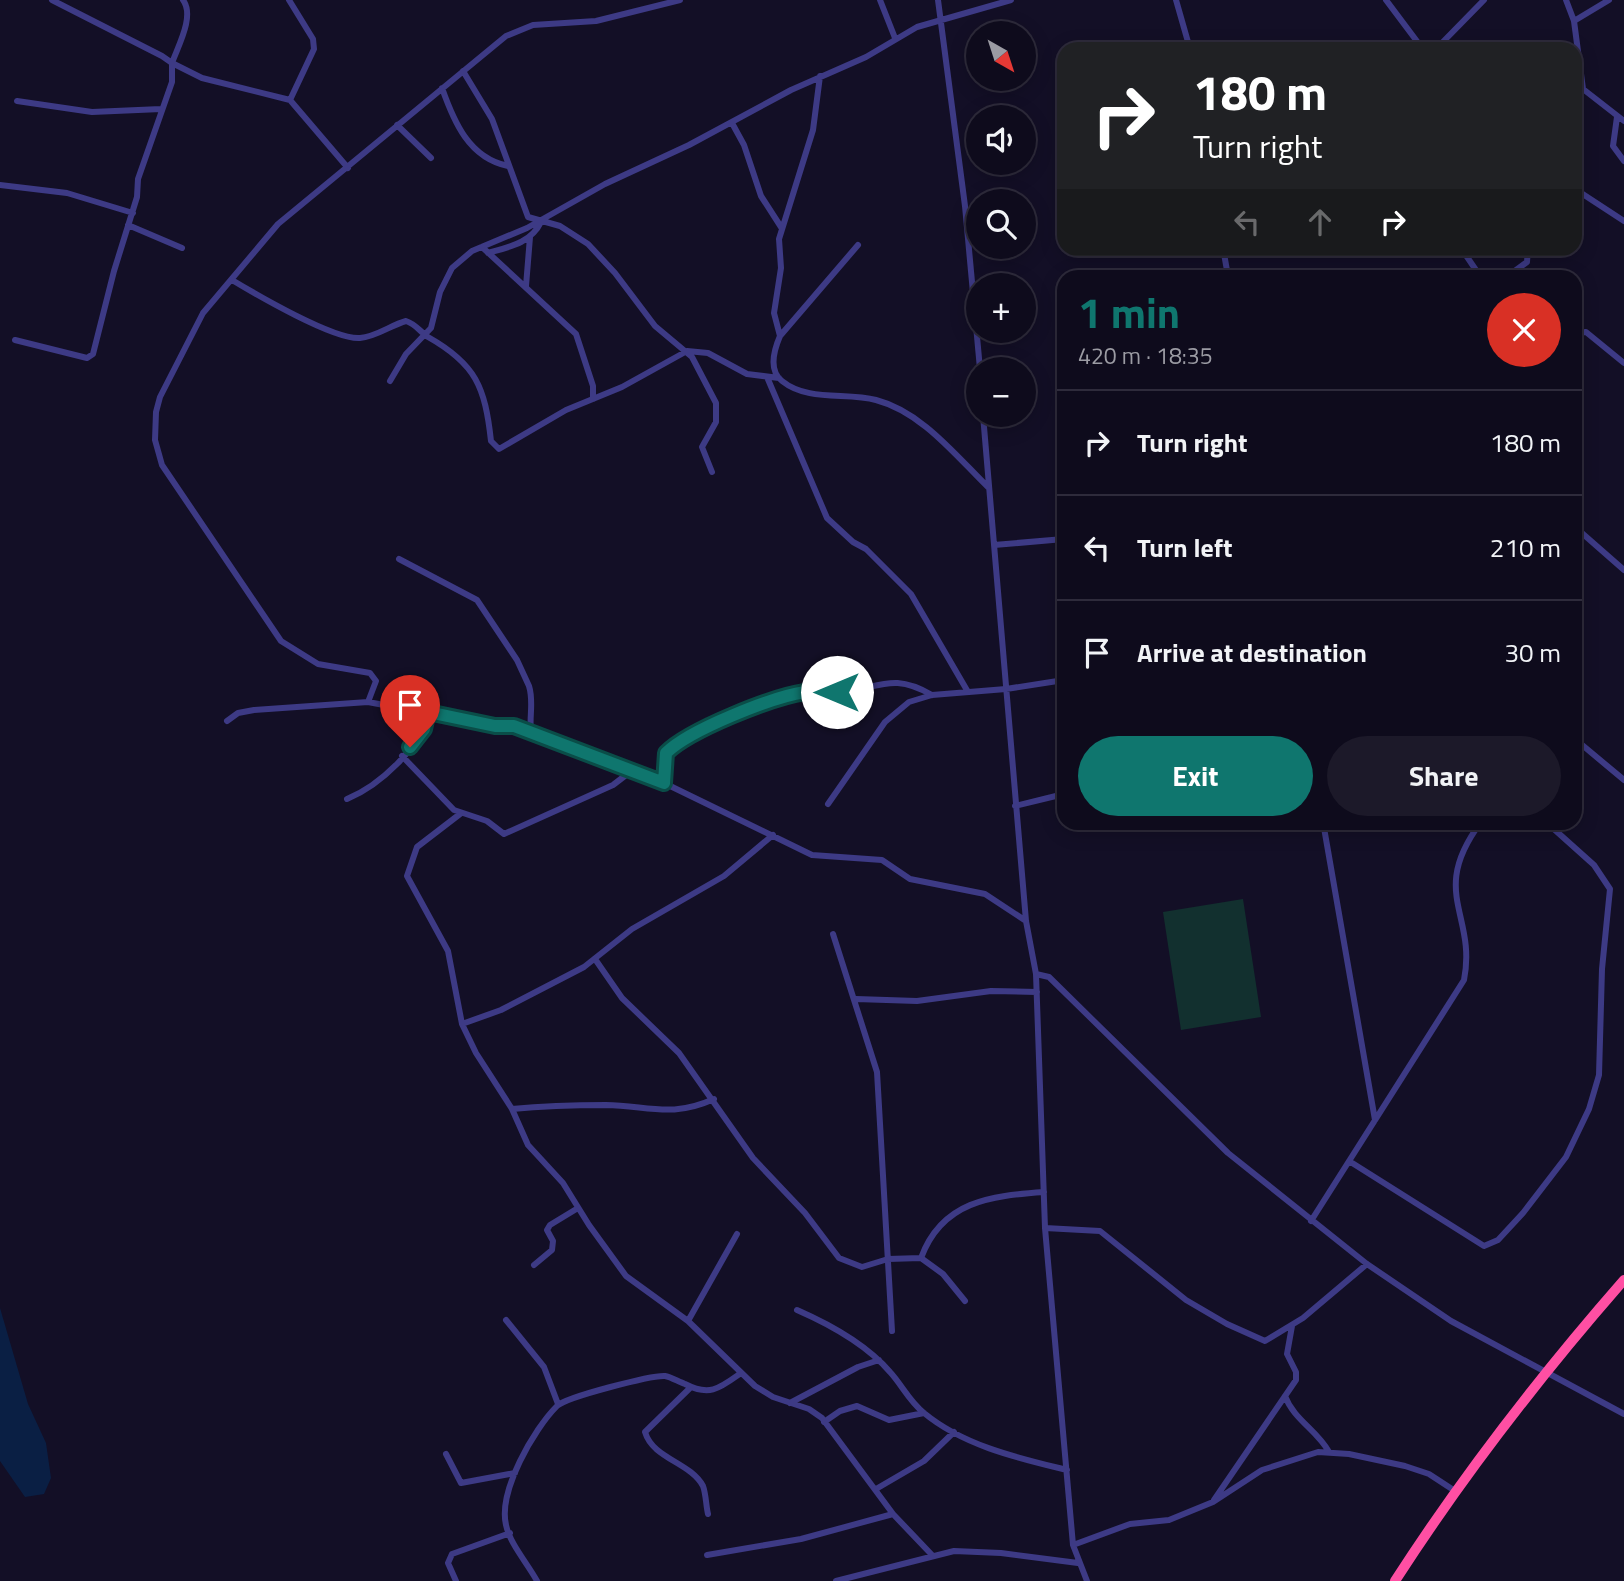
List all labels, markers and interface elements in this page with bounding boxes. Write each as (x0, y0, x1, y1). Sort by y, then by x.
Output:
north arrow (966, 21, 1036, 91)
map controls (966, 21, 1036, 427)
text: 180 m (1193, 54, 1327, 129)
icon: right (1078, 70, 1169, 161)
button: sound (966, 105, 1036, 175)
text: Turn right (1193, 122, 1322, 170)
button: search (966, 189, 1036, 259)
icon: left (1228, 203, 1266, 241)
icon: ahead (1301, 203, 1339, 241)
icon: right (1374, 203, 1412, 241)
button: + (966, 273, 1036, 343)
text: 1 min (1078, 280, 1180, 344)
button: close (1487, 293, 1561, 367)
text: 420 m · 18:35 (1078, 338, 1213, 373)
button: − (966, 357, 1036, 427)
text: Turn right (1137, 423, 1248, 462)
text: 180 m (1490, 423, 1561, 462)
icon: right (1078, 424, 1116, 462)
text: Turn left (1137, 528, 1232, 567)
text: 210 m (1490, 528, 1561, 567)
icon: left (1078, 529, 1116, 567)
text: Arrive at destination (1137, 633, 1367, 672)
text: 30 m (1504, 633, 1561, 672)
icon: arrive (1078, 634, 1116, 672)
position arrow (800, 655, 874, 729)
pin (380, 675, 440, 747)
icon: arrive (391, 686, 429, 724)
button: Exit (1078, 736, 1313, 816)
button: Share (1327, 736, 1561, 816)

